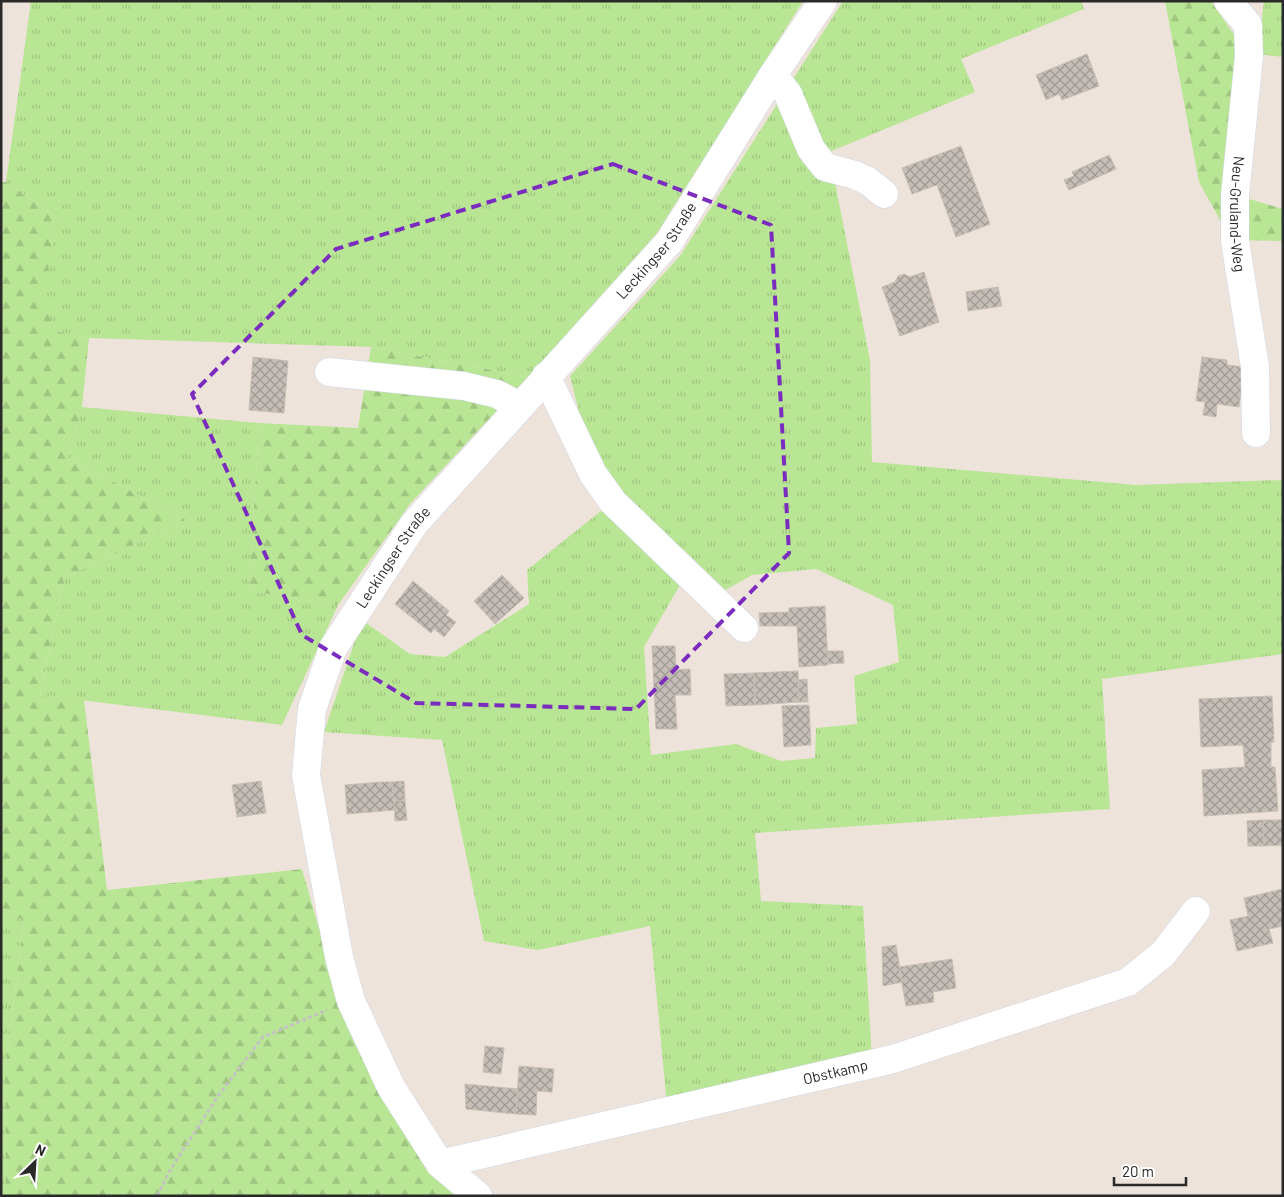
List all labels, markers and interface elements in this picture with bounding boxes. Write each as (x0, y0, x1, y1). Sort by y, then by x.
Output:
street label: Neu-Gruland-Weg (1227, 155, 1250, 273)
street label: Leckingser Straße (612, 198, 700, 302)
street label: Leckingser Straße (352, 502, 434, 611)
street label: Obstkamp (801, 1055, 869, 1088)
north arrow (10, 1137, 60, 1187)
text: N (33, 1140, 49, 1159)
scale bar (1114, 1154, 1186, 1186)
text: 20 m (1122, 1162, 1154, 1180)

